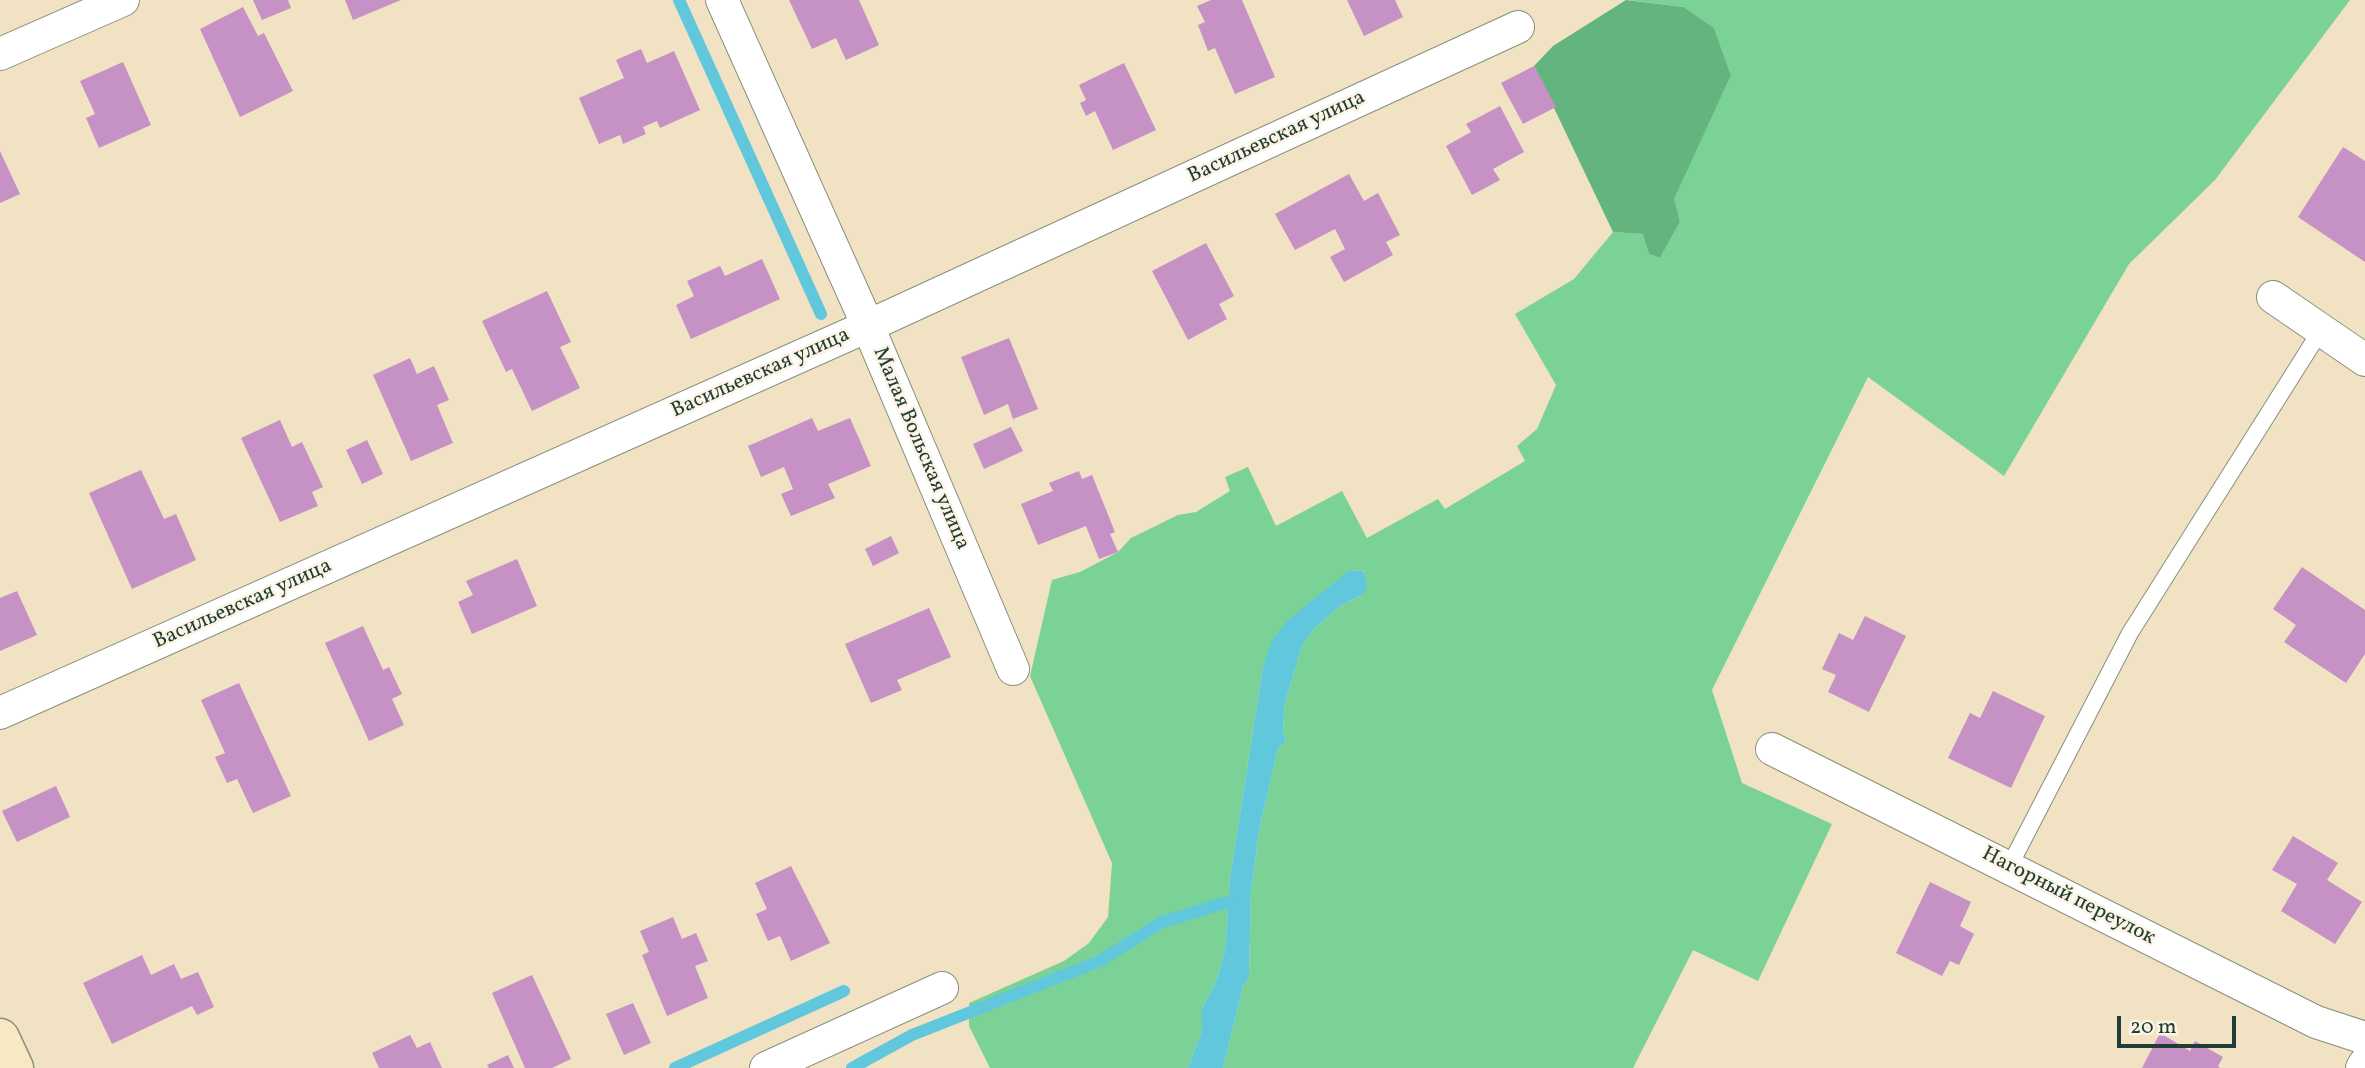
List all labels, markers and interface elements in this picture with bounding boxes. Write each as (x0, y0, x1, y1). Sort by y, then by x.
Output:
street label: Васильевская улица (1184, 86, 1370, 190)
street label: Васильевская улица (668, 323, 854, 425)
street label: Малая Вольская улица (866, 344, 974, 554)
street label: Васильевская улица (150, 554, 336, 656)
street label: Нагорный переулок (1977, 842, 2159, 952)
scale bar (2120, 1002, 2239, 1046)
text: 20 m (2130, 1013, 2176, 1042)

